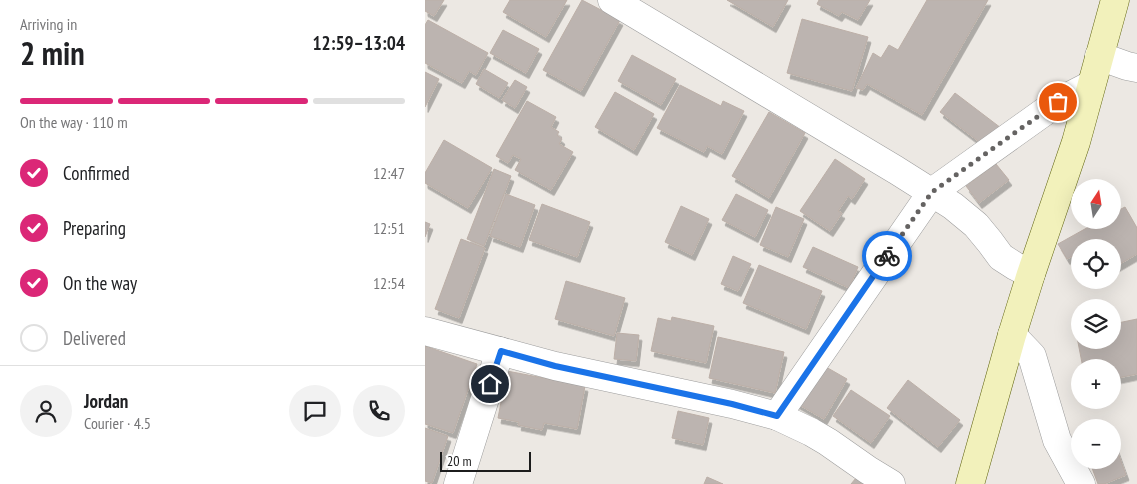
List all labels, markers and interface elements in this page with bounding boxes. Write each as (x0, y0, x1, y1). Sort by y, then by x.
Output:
text: Arriving in (20, 14, 77, 34)
text: 12:59–13:04 (312, 31, 405, 55)
text: 2 min (20, 32, 85, 74)
pin (1037, 81, 1079, 123)
icon: bag (1044, 88, 1072, 116)
text: On the way · 110 m (20, 112, 128, 132)
icon: check (20, 159, 48, 187)
text: Confirmed (63, 161, 130, 185)
text: 12:47 (373, 163, 405, 183)
north arrow (1071, 179, 1121, 229)
map controls (1071, 179, 1121, 469)
icon: check (20, 214, 48, 242)
text: Preparing (63, 216, 126, 240)
text: 12:51 (373, 218, 405, 238)
courier (862, 231, 912, 281)
button: locate (1071, 239, 1121, 289)
icon: bike (873, 242, 901, 270)
icon: check (20, 269, 48, 297)
text: On the way (63, 271, 137, 295)
text: 12:54 (373, 273, 405, 293)
button: layers (1071, 299, 1121, 349)
text: Delivered (63, 326, 126, 350)
button: + (1071, 359, 1121, 409)
pin (469, 363, 511, 405)
icon: home (476, 370, 504, 398)
button: person (20, 385, 72, 437)
button: chat (289, 385, 341, 437)
button: phone (353, 385, 405, 437)
text: Jordan (84, 389, 128, 413)
text: Courier · 4.5 (84, 413, 151, 433)
button: − (1071, 419, 1121, 469)
scale bar (440, 449, 531, 472)
text: 20 m (447, 452, 472, 470)

